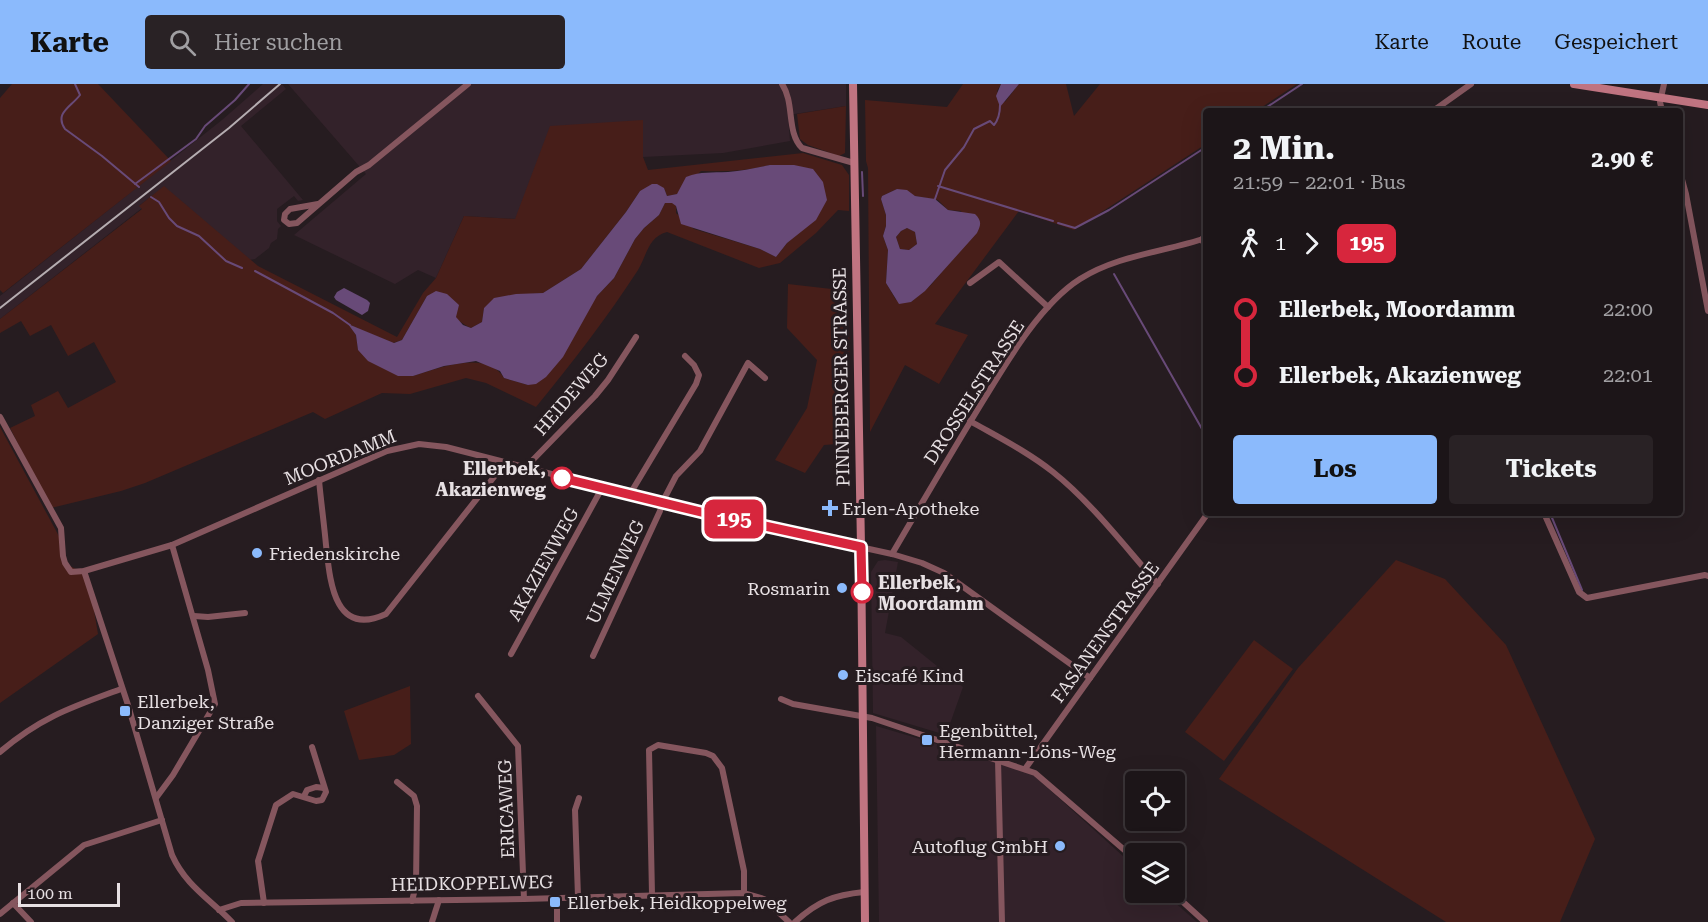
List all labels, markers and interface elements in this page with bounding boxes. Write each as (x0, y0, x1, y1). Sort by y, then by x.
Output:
search box (145, 15, 565, 69)
text: Karte (30, 26, 109, 59)
icon: search (166, 26, 199, 59)
text: Hier suchen (214, 30, 343, 55)
text: Karte (1374, 30, 1429, 54)
text: Route (1462, 30, 1521, 54)
text: Gespeichert (1554, 30, 1678, 54)
text: 2 Min. (1233, 128, 1335, 167)
text: 2.90 € (1591, 147, 1653, 172)
text: 21:59 – 22:01 · Bus (1233, 170, 1405, 194)
icon: walk (1233, 227, 1266, 260)
icon: forward (1295, 227, 1328, 260)
text: 1 (1275, 231, 1286, 255)
text: 195 (1349, 231, 1384, 255)
street label: PINNEBERGER STRASSE (829, 267, 853, 487)
text: Ellerbek, Moordamm (1279, 297, 1515, 322)
text: 22:00 (1603, 297, 1653, 321)
street label: DROSSELSTRASSE (920, 316, 1028, 468)
street label: HEIDEWEG (530, 349, 612, 439)
text: Ellerbek, Akazienweg (1279, 363, 1521, 388)
text: 22:01 (1603, 363, 1653, 387)
street label: MOORDAMM (281, 425, 399, 489)
button: Los (1233, 435, 1437, 504)
button: Tickets (1449, 435, 1653, 504)
place label: Ellerbek, Akazienweg (436, 458, 547, 500)
marker: Ellerbek, Akazienweg (551, 467, 573, 489)
place label: Erlen-Apotheke (842, 498, 979, 519)
line badge: 195 (700, 500, 768, 538)
marker: Erlen-Apotheke (823, 501, 837, 515)
street label: AKAZIENWEG (503, 504, 583, 624)
text: 195 (716, 507, 752, 531)
street label: ULMENWEG (582, 517, 648, 627)
place label: Friedenskirche (269, 543, 400, 564)
marker: Friedenskirche (250, 546, 264, 560)
street label: FASANENSTRASSE (1047, 557, 1163, 707)
place label: Ellerbek, Moordamm (878, 572, 984, 614)
place label: Rosmarin (747, 578, 830, 599)
marker: Rosmarin (835, 581, 849, 595)
marker: Ellerbek, Moordamm (851, 581, 873, 603)
place label: Eiscafé Kind (855, 665, 964, 686)
marker: Eiscafé Kind (836, 668, 850, 682)
place label: Ellerbek, Danziger Straße (137, 691, 274, 733)
marker: Ellerbek, Danziger Straße (118, 704, 132, 718)
place label: Egenbüttel, Hermann-Löns-Weg (939, 720, 1117, 762)
marker: Egenbüttel, Hermann-Löns-Weg (920, 733, 934, 747)
street label: ERICAWEG (494, 759, 518, 859)
map controls (1125, 771, 1185, 903)
button: locate (1125, 771, 1185, 831)
place label: Autoflug GmbH (912, 836, 1048, 857)
marker: Autoflug GmbH (1053, 839, 1067, 853)
button: layers (1125, 843, 1185, 903)
street label: HEIDKOPPELWEG (391, 871, 553, 895)
scale bar (18, 880, 120, 908)
text: 100 m (27, 884, 73, 903)
place label: Ellerbek, Heidkoppelweg (567, 892, 787, 913)
marker: Ellerbek, Heidkoppelweg (548, 895, 562, 909)

